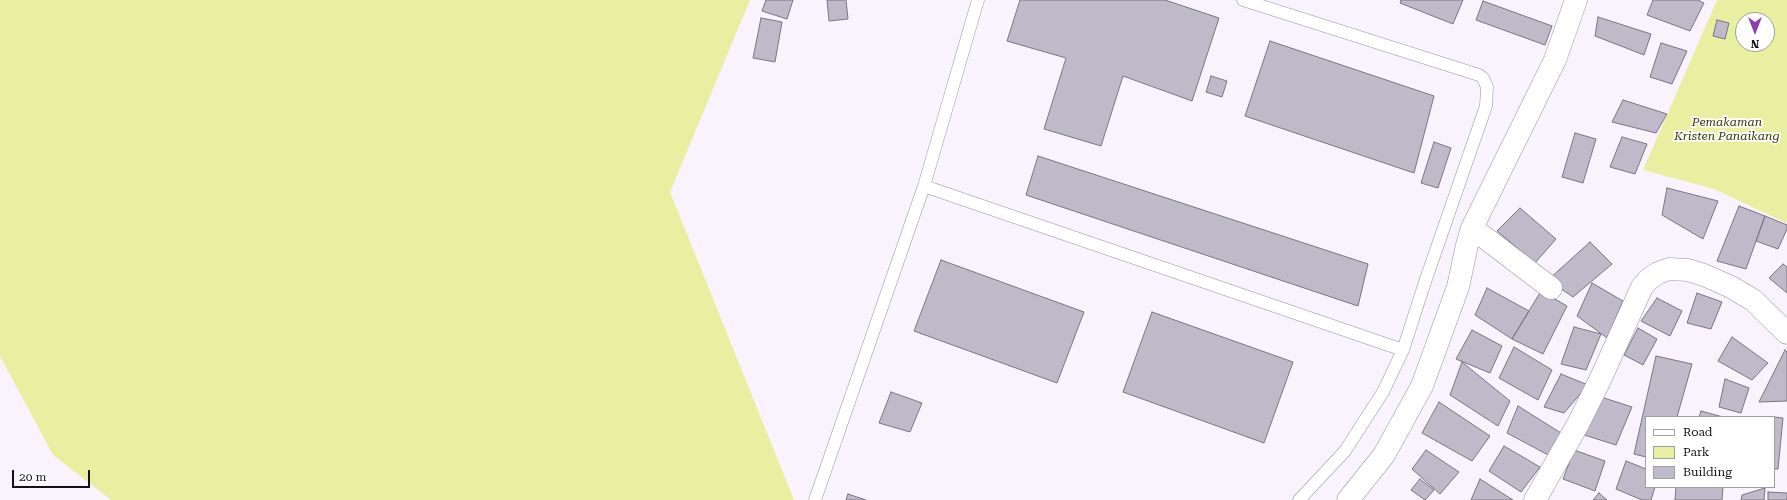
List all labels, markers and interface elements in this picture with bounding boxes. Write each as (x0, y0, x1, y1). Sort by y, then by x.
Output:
north arrow (1735, 12, 1775, 52)
text: N (1751, 37, 1759, 50)
park label: Pemakaman Kristen Panaikang (1674, 115, 1780, 143)
legend (1645, 416, 1775, 488)
text: Road (1683, 425, 1712, 439)
text: Park (1683, 445, 1709, 459)
scale bar (14, 462, 92, 488)
text: Building (1683, 465, 1732, 479)
text: 20 m (19, 470, 46, 484)

